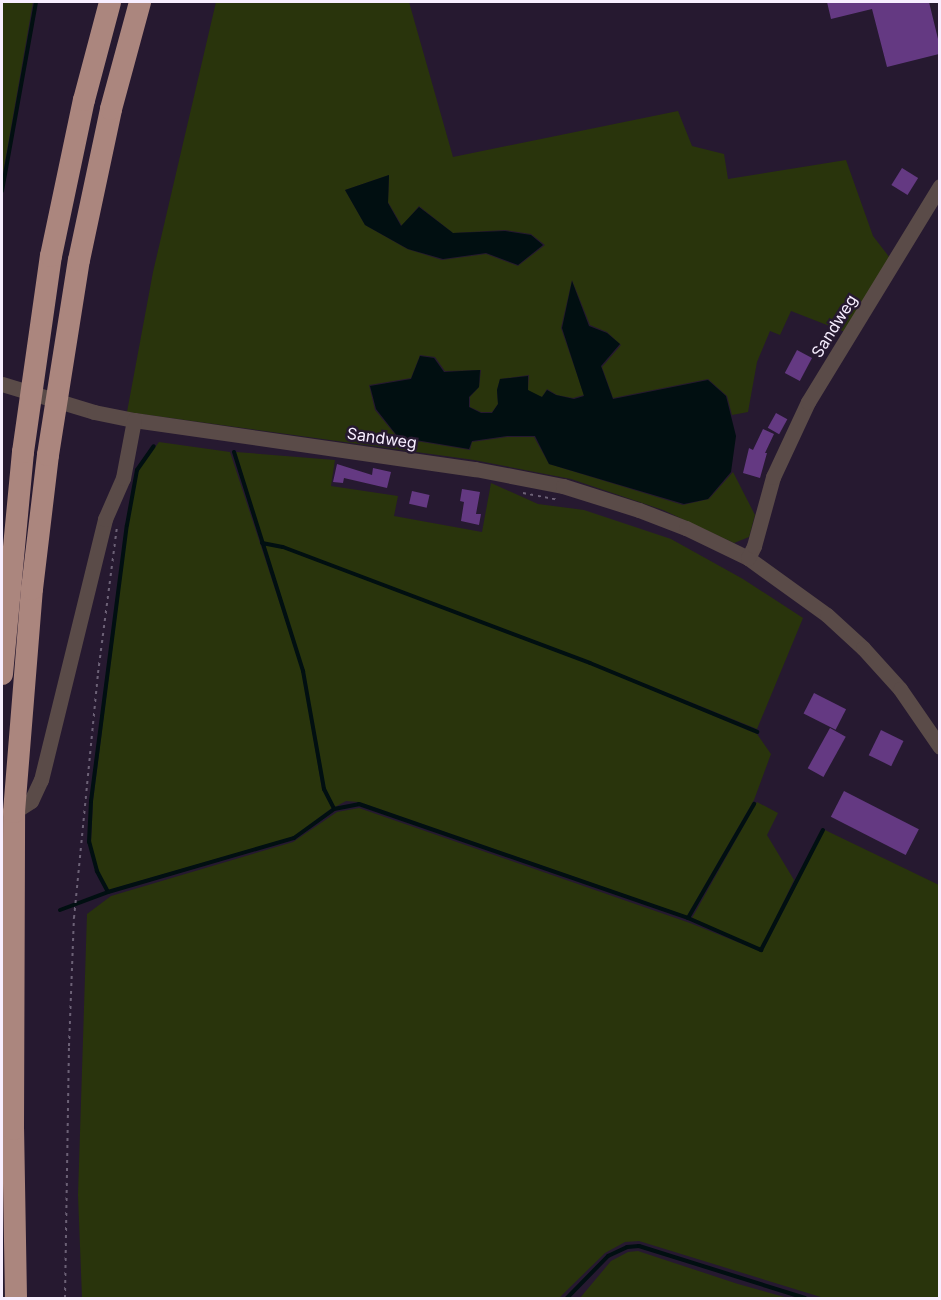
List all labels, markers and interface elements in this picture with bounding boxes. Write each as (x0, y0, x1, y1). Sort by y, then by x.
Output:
street label: Sandweg (807, 291, 861, 361)
street label: Sandweg (346, 424, 418, 452)

